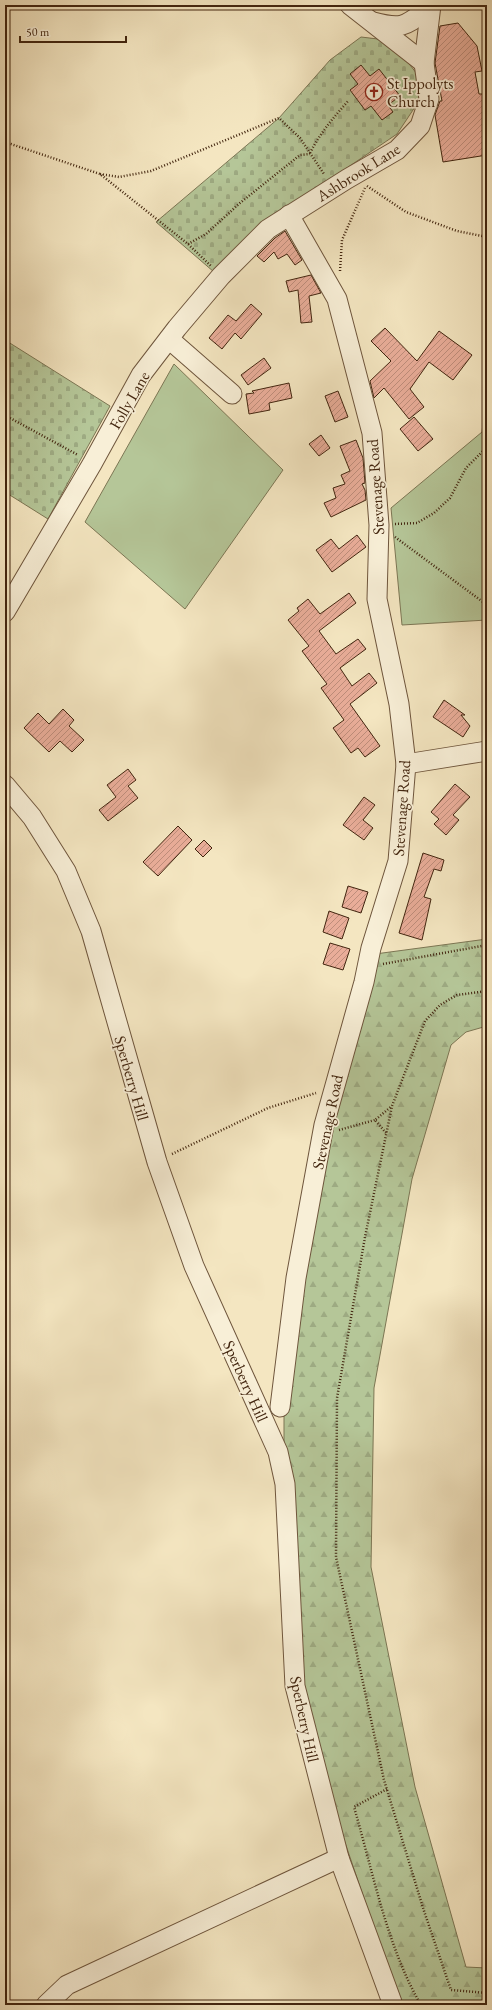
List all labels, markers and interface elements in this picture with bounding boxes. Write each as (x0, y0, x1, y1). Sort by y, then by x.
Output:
scale bar (20, 18, 126, 44)
text: 50 m (26, 24, 50, 40)
place label: St Ippolyts Church (387, 73, 453, 112)
church icon: St Ippolyts Church (364, 82, 384, 102)
street label: Ashbrook Lane (312, 138, 404, 207)
street label: Folly Lane (104, 367, 154, 433)
street label: Stevenage Road (362, 437, 389, 536)
street label: Stevenage Road (388, 758, 415, 857)
street label: Sperberry Hill (109, 1033, 154, 1123)
street label: Stevenage Road (307, 1072, 348, 1171)
street label: Sperberry Hill (218, 1337, 273, 1425)
street label: Sperberry Hill (285, 1674, 324, 1764)

